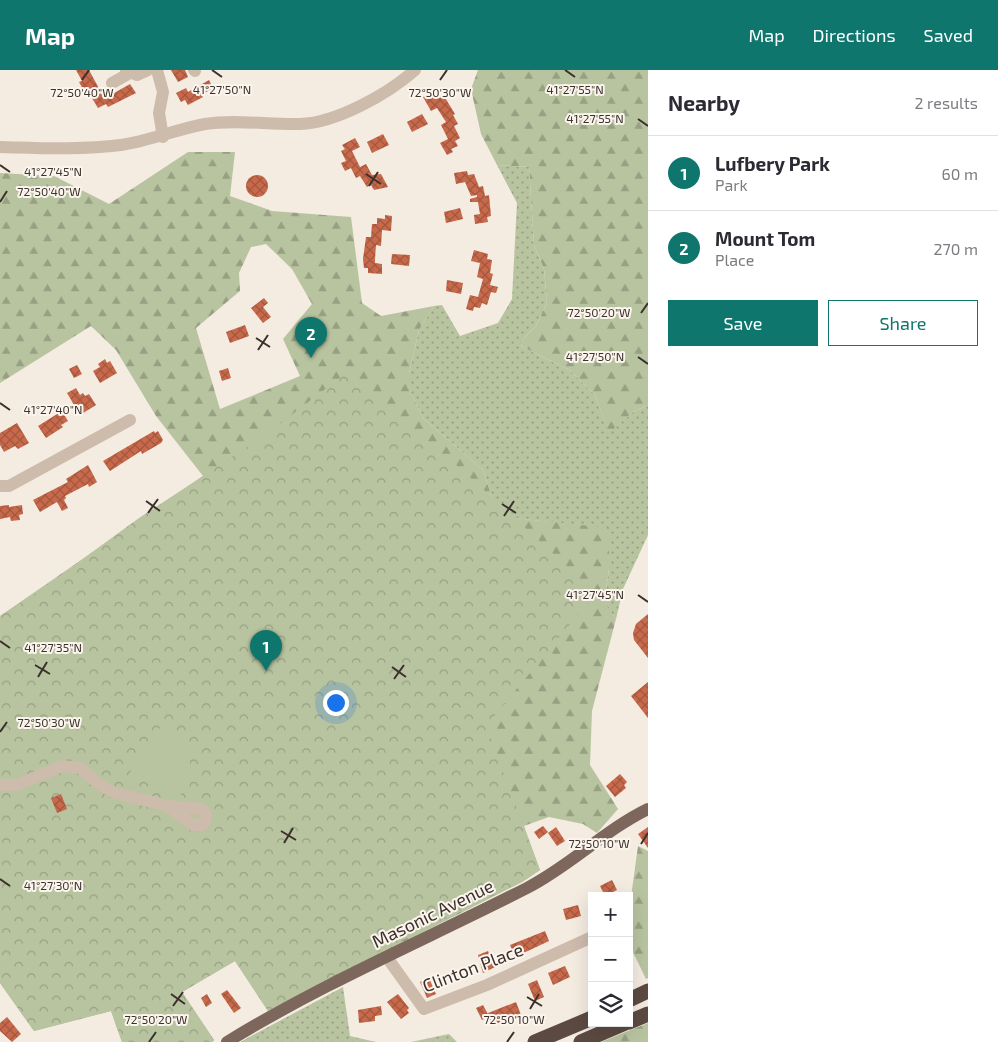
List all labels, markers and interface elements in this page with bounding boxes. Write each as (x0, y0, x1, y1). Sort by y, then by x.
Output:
text: Map (25, 21, 75, 50)
text: Map (748, 24, 785, 46)
text: Directions (813, 24, 896, 46)
text: Saved (924, 24, 973, 46)
text: 41°27'50"N (193, 82, 251, 96)
text: 41°27'55"N (546, 82, 604, 96)
text: 72°50'40"W (50, 85, 114, 99)
text: 72°50'30"W (409, 85, 471, 99)
text: Nearby (668, 90, 740, 115)
text: 2 results (915, 93, 978, 112)
text: 41°27'55"N (566, 111, 624, 125)
text: Lufbery Park (715, 152, 830, 175)
text: 41°27'45"N (24, 164, 82, 178)
text: 1 (681, 164, 687, 183)
text: 60 m (942, 164, 978, 183)
text: Park (715, 175, 748, 194)
text: 72°50'40"W (17, 184, 81, 198)
text: Mount Tom (715, 227, 815, 250)
text: 2 (679, 239, 689, 258)
text: 270 m (934, 239, 978, 258)
text: Place (715, 250, 754, 269)
button: Save (668, 300, 818, 346)
button: Share (828, 300, 978, 346)
text: 72°50'20"W (567, 305, 631, 319)
pin: 2 (295, 317, 327, 358)
text: 41°27'50"N (566, 349, 624, 363)
text: 41°27'40"N (24, 402, 82, 416)
text: 41°27'45"N (566, 587, 624, 601)
pin: 1 (250, 630, 282, 671)
text: 41°27'35"N (24, 640, 82, 654)
your location (323, 690, 349, 716)
text: 72°50'30"W (18, 715, 80, 729)
text: 72°50'10"W (568, 836, 630, 850)
street label: Masonic Avenue (368, 874, 497, 952)
text: 41°27'30"N (24, 878, 82, 892)
map controls (588, 892, 633, 1027)
button: + (588, 892, 633, 937)
button: − (588, 937, 633, 982)
street label: Clinton Place (419, 938, 526, 996)
button: layers (588, 982, 633, 1027)
text: 72°50'20"W (124, 1012, 188, 1026)
text: 72°50'10"W (483, 1012, 545, 1026)

